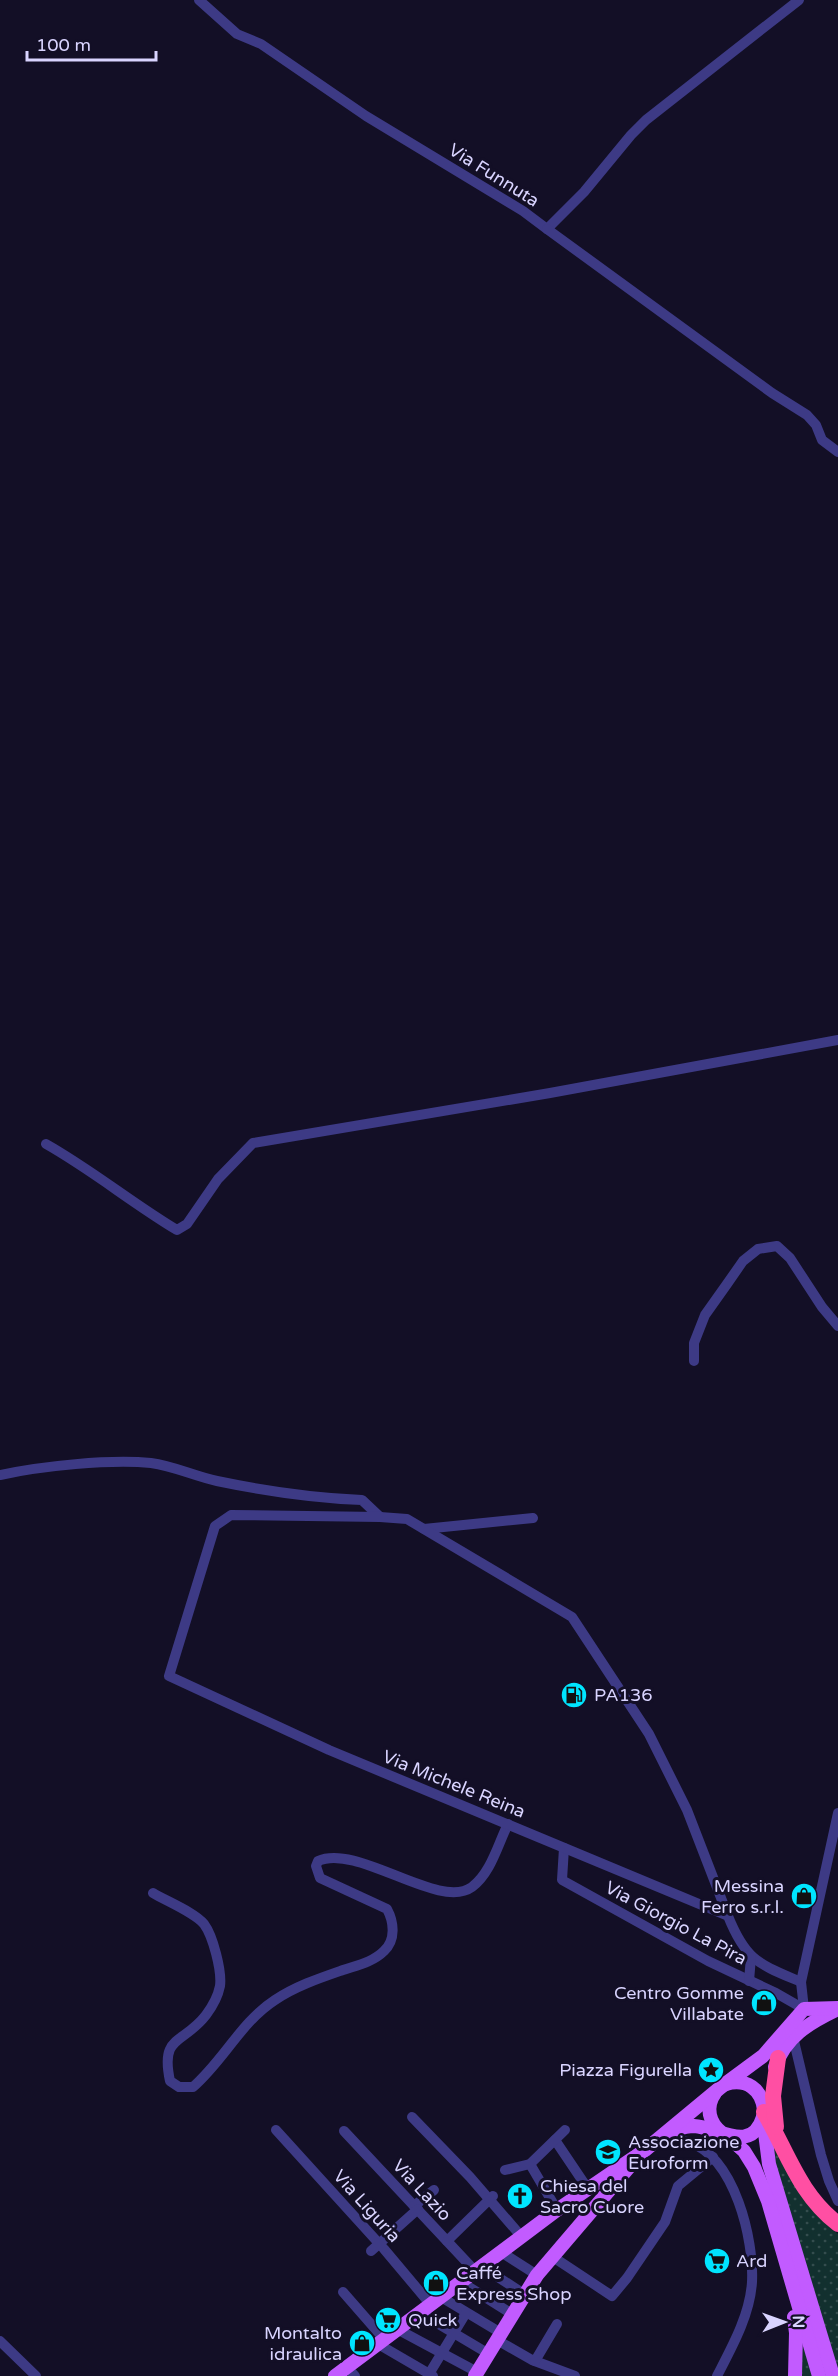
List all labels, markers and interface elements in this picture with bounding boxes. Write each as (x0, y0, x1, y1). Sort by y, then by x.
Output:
scale bar (27, 24, 156, 62)
text: 100 m (36, 34, 91, 56)
street label: Via Funnuta (445, 138, 543, 212)
fuel station icon: PA136 (559, 1680, 589, 1710)
place label: PA136 (594, 1684, 653, 1706)
street label: Via Michele Reina (379, 1745, 529, 1823)
place label: Messina Ferro s.r.l. (701, 1875, 784, 1918)
street label: Via Giorgio La Pira (601, 1876, 751, 1970)
shop icon: Messina Ferro s.r.l. (789, 1881, 819, 1911)
place label: Centro Gomme Villabate (614, 1982, 744, 2025)
shop icon: Centro Gomme Villabate (749, 1988, 779, 2018)
place icon: Piazza Figurella (696, 2055, 726, 2085)
place label: Piazza Figurella (559, 2059, 692, 2081)
place label: Associazione Euroform (628, 2131, 739, 2174)
school or university icon: Associazione Euroform (593, 2137, 623, 2167)
street label: Via Lazio (388, 2155, 456, 2226)
street label: Via Liguria (329, 2165, 405, 2247)
place label: Chiesa del Sacro Cuore (540, 2175, 644, 2218)
church icon: Chiesa del Sacro Cuore (505, 2181, 535, 2211)
supermarket icon: Ard (702, 2246, 732, 2276)
place label: Ard (736, 2250, 767, 2272)
place label: Caffé Express Shop (456, 2262, 572, 2305)
shop icon: Caffé Express Shop (421, 2268, 451, 2298)
north arrow (754, 2292, 814, 2352)
supermarket icon: Quick (373, 2305, 403, 2335)
place label: Quick (408, 2309, 458, 2331)
text: N (788, 2315, 808, 2328)
place label: Montalto idraulica (264, 2322, 342, 2365)
shop icon: Montalto idraulica (347, 2328, 377, 2358)

